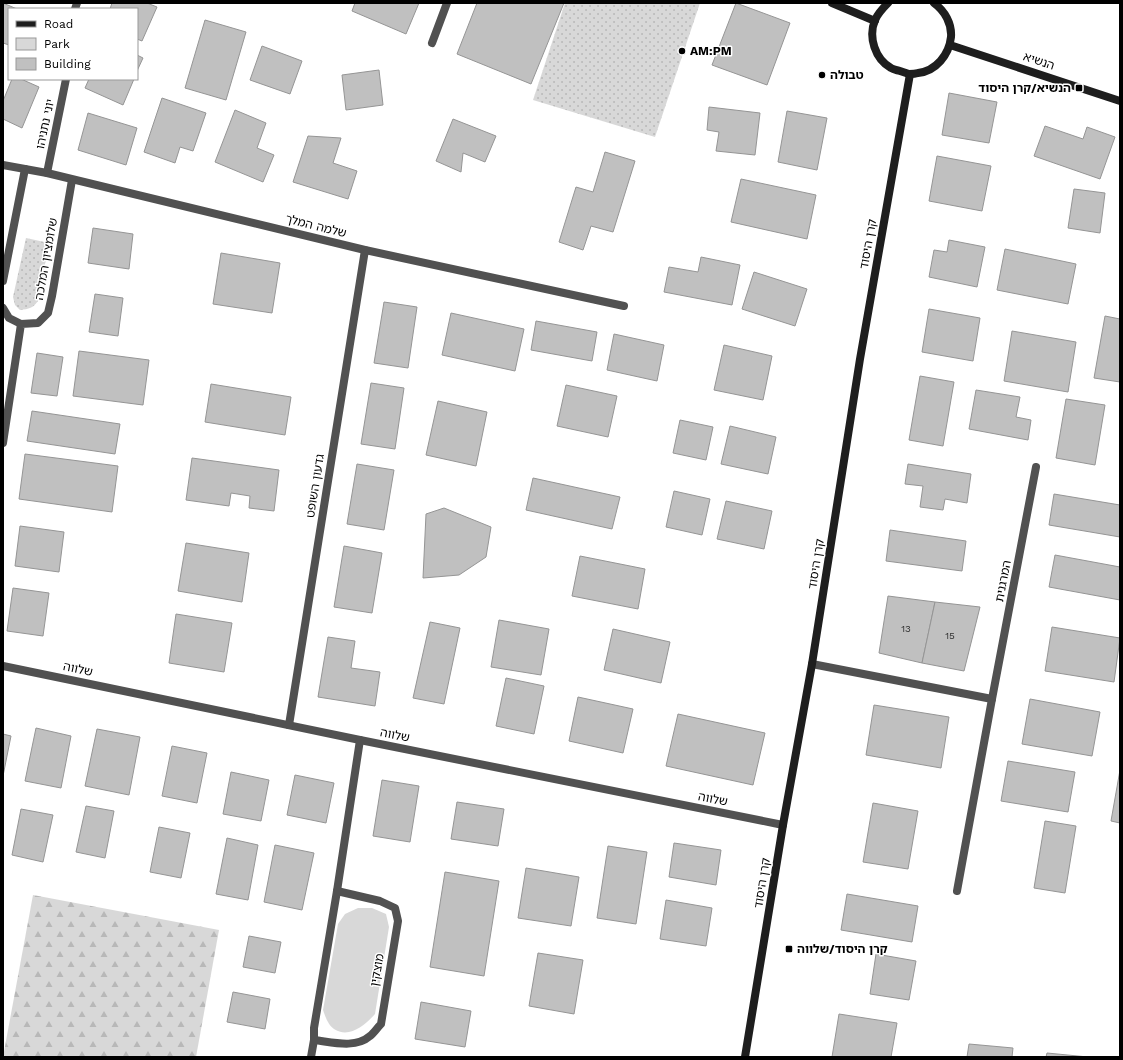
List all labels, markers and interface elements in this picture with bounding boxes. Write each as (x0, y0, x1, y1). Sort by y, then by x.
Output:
legend (8, 8, 138, 80)
text: Road (44, 17, 73, 31)
text: Park (44, 37, 70, 51)
place label: AM:PM (690, 44, 732, 58)
marker: AM:PM (677, 46, 687, 56)
street label: הנשיא (1022, 49, 1056, 73)
text: Building (44, 57, 91, 71)
place label: טבולה (830, 68, 864, 82)
marker: טבולה (817, 70, 827, 80)
place label: הנשיא/קרן היסוד (978, 81, 1071, 95)
marker: הנשיא/קרן היסוד (1074, 83, 1084, 93)
street label: יוני נתניהו (33, 98, 57, 150)
street label: שלמה המלך (284, 212, 348, 240)
street label: שלומציון המלכה (32, 217, 60, 301)
street label: קרן היסוד (857, 217, 879, 270)
street label: גדעון השופט (303, 453, 327, 519)
street label: קרן היסוד (805, 537, 827, 590)
street label: המרגנית (992, 559, 1014, 603)
house number: 13 (901, 623, 911, 634)
house number: 15 (945, 630, 955, 641)
street label: שלווה (62, 659, 94, 679)
street label: שלווה (379, 725, 411, 745)
street label: שלווה (697, 789, 729, 809)
street label: קרן היסוד (751, 856, 773, 909)
place label: קרן היסוד/שלווה (797, 942, 888, 956)
marker: קרן היסוד/שלווה (784, 944, 794, 954)
street label: מוצקין (367, 952, 387, 988)

